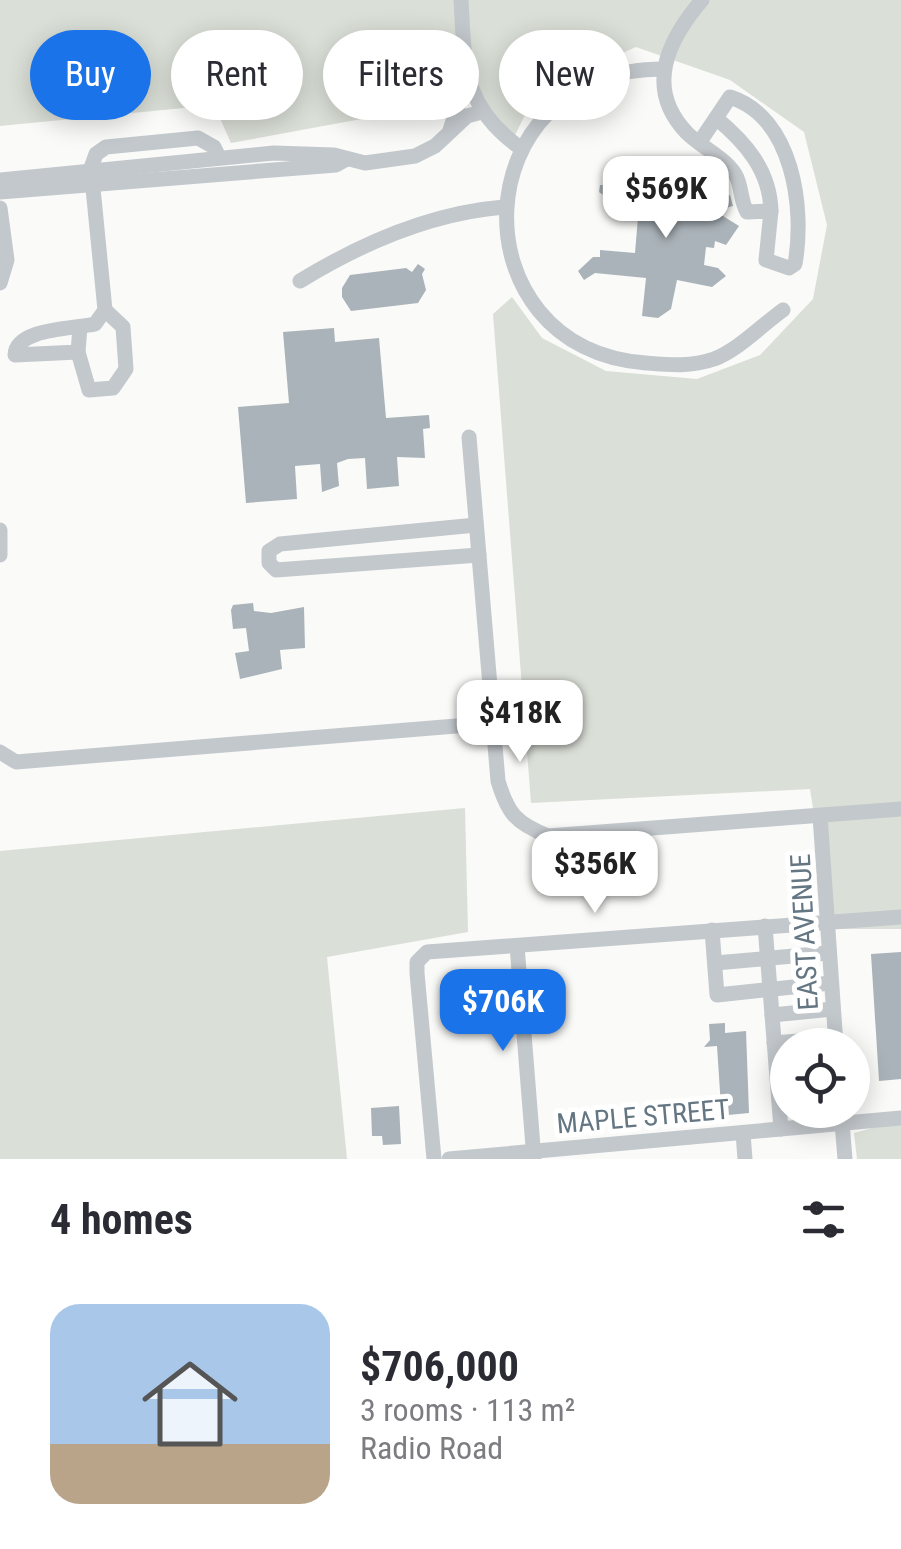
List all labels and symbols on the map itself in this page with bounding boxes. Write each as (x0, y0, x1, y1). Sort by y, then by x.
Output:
pin: $569K (596, 156, 736, 241)
pin: $418K (450, 680, 590, 765)
pin: $356K (525, 831, 665, 916)
street label: EAST AVENUE (784, 853, 825, 1011)
pin: $706K (433, 969, 573, 1054)
street label: MAPLE STREET (555, 1093, 731, 1140)

